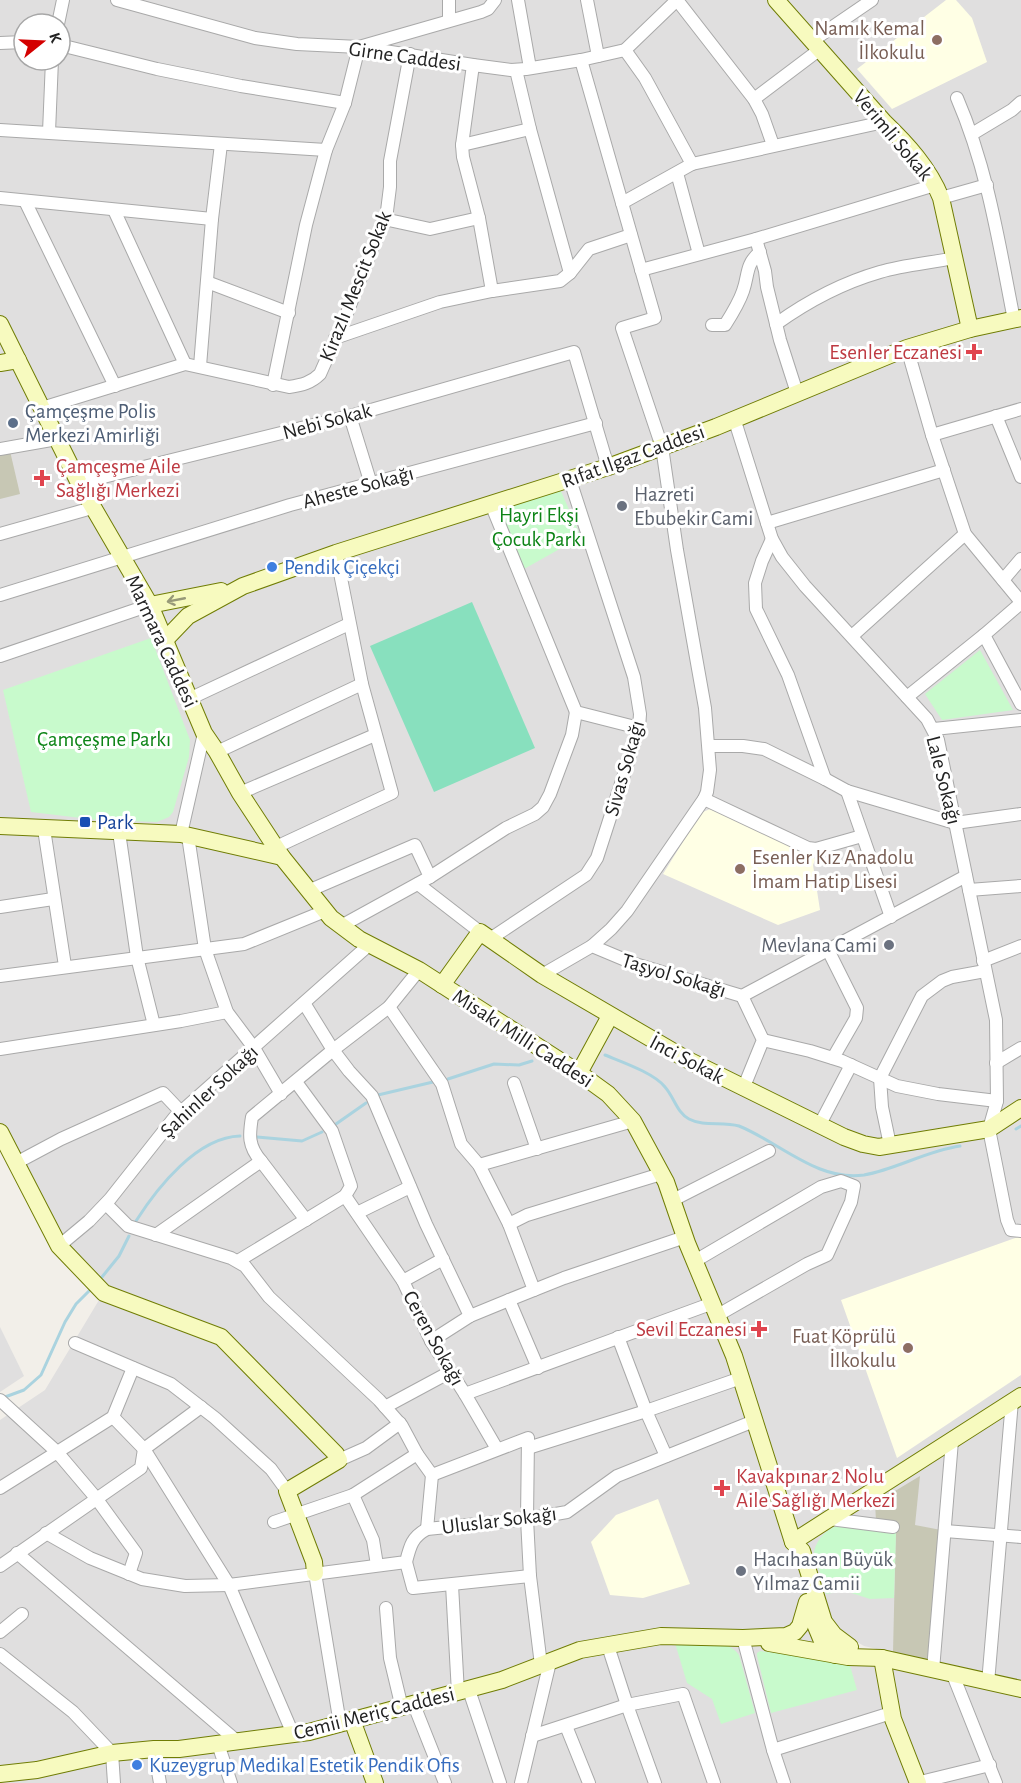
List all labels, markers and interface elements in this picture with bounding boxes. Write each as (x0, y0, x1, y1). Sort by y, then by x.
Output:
north arrow (12, 12, 72, 72)
place label: Namık Kemal İlkokulu (814, 18, 925, 63)
text: K (46, 31, 65, 45)
marker: Namık Kemal İlkokulu (930, 33, 944, 47)
street label: Girne Caddesi (347, 38, 463, 75)
street label: Verimli Sokak (849, 86, 937, 185)
street label: Kirazlı Mescit Sokak (316, 208, 395, 364)
place label: Esenler Eczanesi (829, 342, 962, 363)
marker: Esenler Eczanesi (967, 345, 981, 359)
street label: Nebi Sokak (280, 399, 374, 443)
place label: Çamçeşme Polis Merkezi Amirliği (25, 401, 160, 446)
marker: Çamçeşme Polis Merkezi Amirliği (6, 416, 20, 430)
street label: Rıfat Ilgaz Caddesi (559, 421, 707, 492)
place label: Çamçeşme Aile Sağlığı Merkezi (56, 456, 181, 501)
street label: Aheste Sokağı (300, 463, 416, 512)
marker: Çamçeşme Aile Sağlığı Merkezi (33, 469, 51, 487)
place label: Hazreti Ebubekir Cami (634, 484, 753, 529)
marker: Hazreti Ebubekir Cami (615, 499, 629, 513)
park label: Hayri Ekşi Çocuk Parkı (492, 505, 586, 550)
place label: Pendik Çiçekçi (284, 557, 400, 578)
marker: Pendik Çiçekçi (265, 560, 279, 574)
street label: Marmara Caddesi (122, 572, 201, 711)
one-way arrow (167, 595, 186, 606)
street label: Sivas Sokağı (601, 718, 648, 818)
park label: Çamçeşme Parkı (37, 729, 171, 750)
street label: Lale Sokağı (922, 734, 965, 827)
place label: Park (97, 812, 134, 833)
marker: Park (78, 815, 92, 829)
place label: Esenler Kız Anadolu İmam Hatip Lisesi (752, 847, 914, 892)
marker: Esenler Kız Anadolu İmam Hatip Lisesi (733, 862, 747, 876)
place label: Mevlana Cami (761, 935, 877, 956)
marker: Mevlana Cami (882, 938, 896, 952)
street label: Taşyol Sokağı (619, 950, 729, 1001)
street label: Misakı Milli Caddesi (449, 985, 597, 1092)
street label: İnci Sokak (646, 1030, 728, 1088)
street label: Şahinler Sokağı (156, 1041, 262, 1142)
street label: Ceren Sokağı (399, 1287, 468, 1389)
place label: Sevil Eczanesi (636, 1319, 747, 1340)
marker: Sevil Eczanesi (752, 1322, 766, 1336)
place label: Fuat Köprülü İlkokulu (792, 1326, 896, 1371)
marker: Fuat Köprülü İlkokulu (901, 1341, 915, 1355)
place label: Kavakpınar 2 Nolu Aile Sağlığı Merkezi (736, 1466, 895, 1511)
marker: Kavakpınar 2 Nolu Aile Sağlığı Merkezi (713, 1479, 731, 1497)
street label: Uluslar Sokağı (440, 1503, 558, 1538)
place label: Hacıhasan Büyük Yılmaz Camii (753, 1549, 893, 1594)
marker: Hacıhasan Büyük Yılmaz Camii (734, 1564, 748, 1578)
street label: Cemii Meriç Caddesi (292, 1683, 457, 1744)
place label: Kuzeygrup Medikal Estetik Pendik Ofis (149, 1755, 460, 1776)
marker: Kuzeygrup Medikal Estetik Pendik Ofis (130, 1758, 144, 1772)

